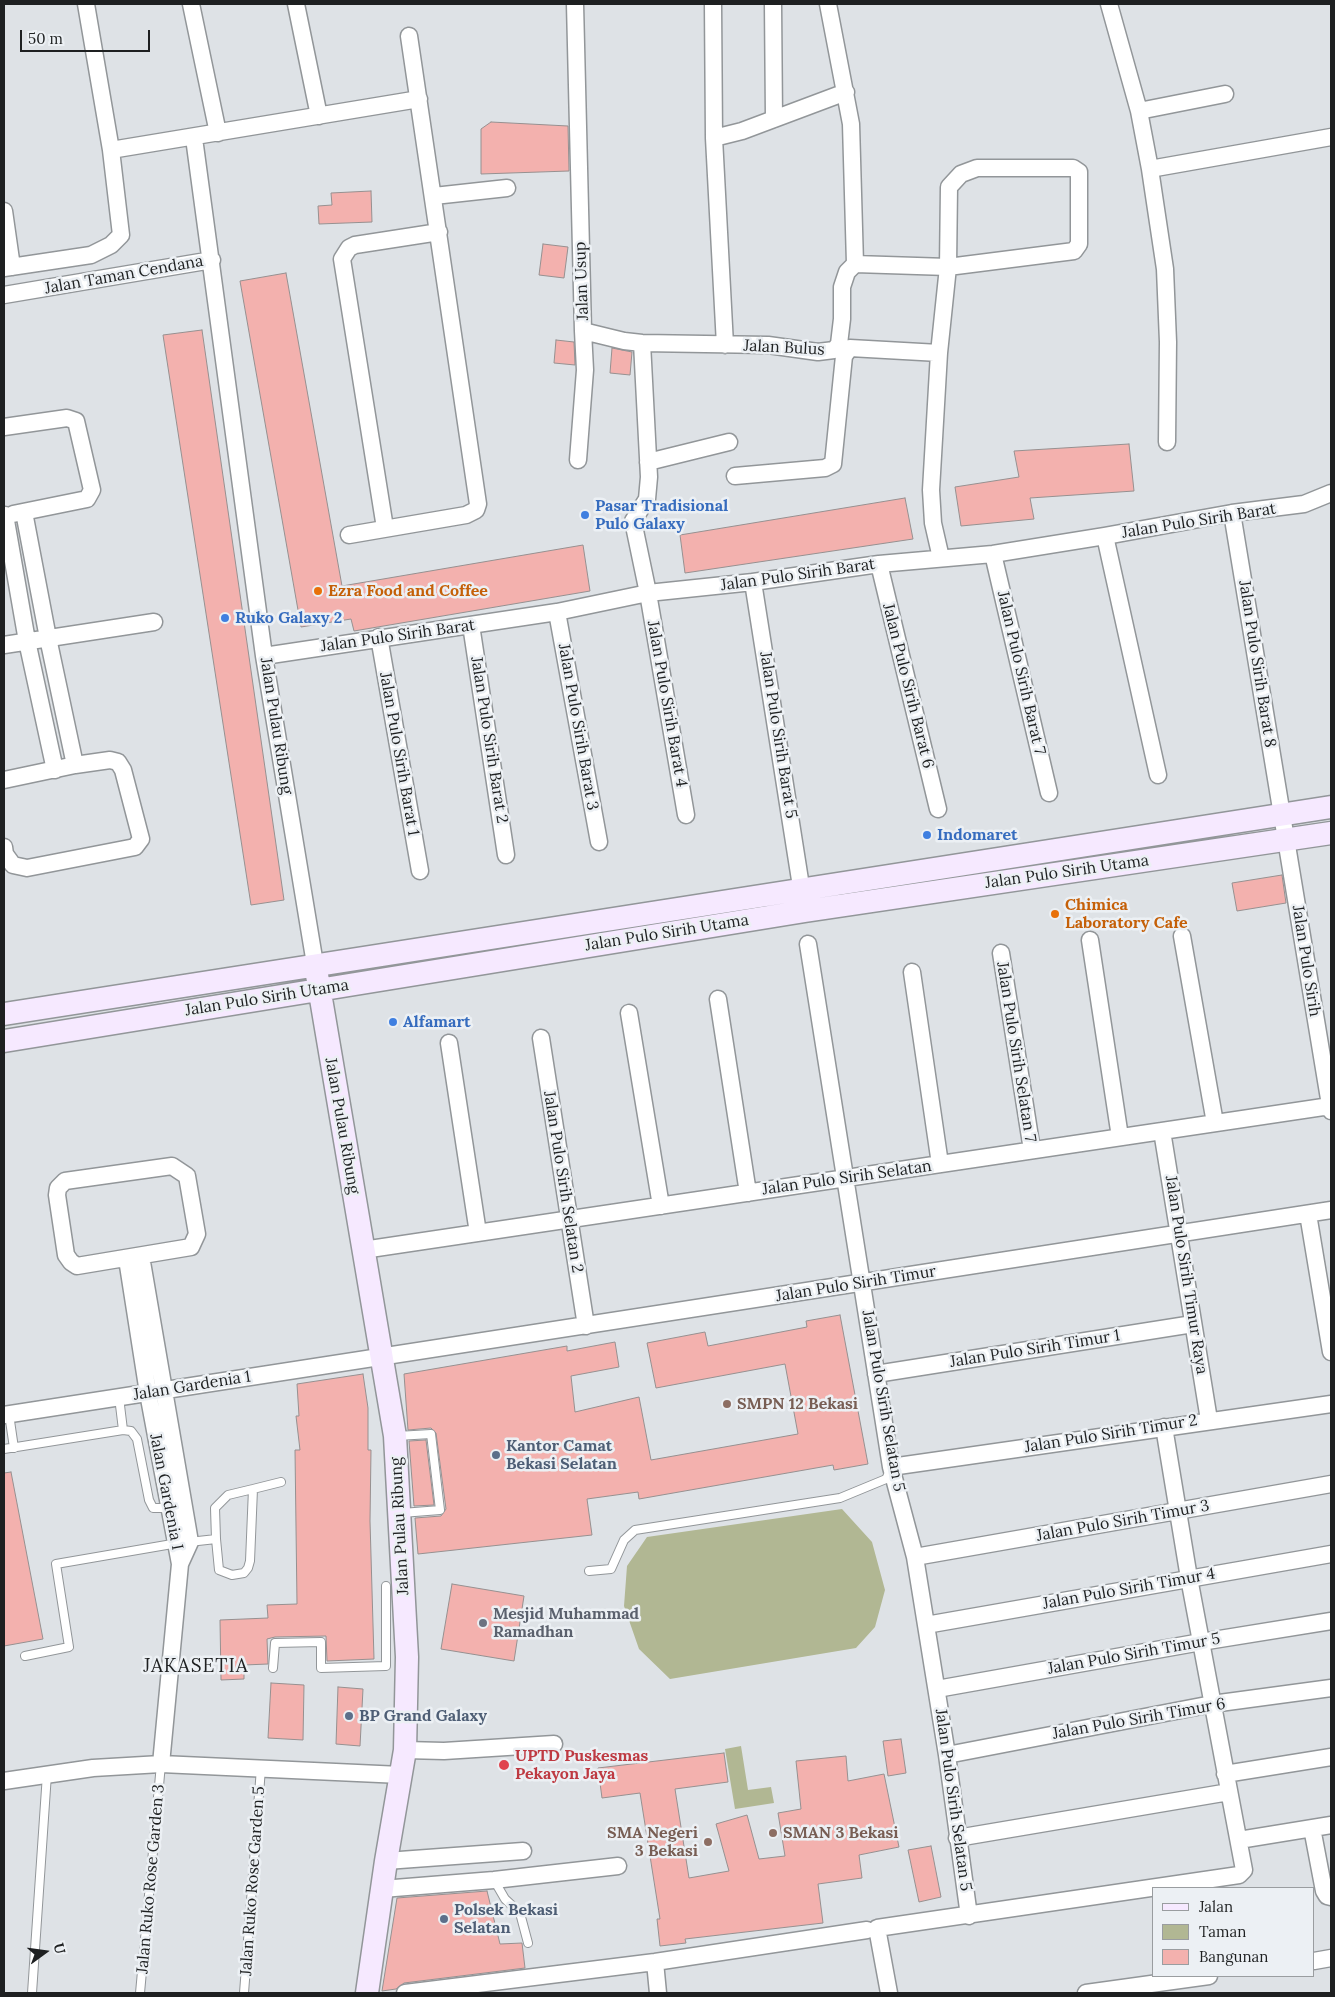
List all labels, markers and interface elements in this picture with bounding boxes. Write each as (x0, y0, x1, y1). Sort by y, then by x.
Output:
scale bar (22, 20, 152, 52)
text: 50 m (28, 29, 63, 48)
street label: Jalan Usup (571, 241, 593, 321)
street label: Jalan Taman Cendana (43, 252, 205, 298)
street label: Jalan Bulus (743, 336, 825, 360)
place label: Pasar Tradisional Pulo Galaxy (595, 496, 728, 534)
street label: Jalan Pulo Sirih Barat (1121, 499, 1277, 543)
marker: Pasar Tradisional Pulo Galaxy (579, 509, 591, 521)
street label: Jalan Pulo Sirih Barat (720, 555, 876, 595)
street label: Jalan Pulo Sirih Barat 8 (1234, 579, 1280, 749)
place label: Ezra Food and Coffee (328, 581, 488, 601)
marker: Ezra Food and Coffee (312, 585, 324, 597)
street label: Jalan Pulo Sirih Barat 7 (993, 589, 1049, 757)
street label: Jalan Pulo Sirih Barat 6 (878, 602, 938, 770)
place label: Ruko Galaxy 2 (235, 608, 342, 628)
marker: Ruko Galaxy 2 (219, 612, 231, 624)
street label: Jalan Pulo Sirih Barat (320, 616, 476, 656)
street label: Jalan Pulo Sirih Barat 4 (643, 619, 691, 789)
street label: Jalan Pulo Sirih Barat 3 (554, 642, 602, 812)
street label: Jalan Pulo Sirih Barat 5 (755, 650, 801, 820)
street label: Jalan Pulo Sirih Barat 2 (466, 655, 512, 825)
street label: Jalan Pulau Ribung (256, 656, 296, 796)
street label: Jalan Pulo Sirih Barat 1 (375, 671, 423, 837)
place label: Indomaret (937, 825, 1018, 845)
marker: Indomaret (921, 829, 933, 841)
street label: Jalan Pulo Sirih Utama (984, 851, 1150, 893)
place label: Chimica Laboratory Cafe (1065, 895, 1188, 933)
street label: Jalan Pulo Sirih (1288, 904, 1324, 1018)
marker: Chimica Laboratory Cafe (1049, 908, 1061, 920)
street label: Jalan Pulo Sirih Utama (584, 911, 750, 955)
street label: Jalan Pulo Sirih Selatan 7 (992, 960, 1040, 1144)
street label: Jalan Pulo Sirih Utama (184, 976, 350, 1020)
place label: Alfamart (403, 1012, 471, 1032)
marker: Alfamart (387, 1016, 399, 1028)
street label: Jalan Pulau Ribung (321, 1056, 363, 1196)
street label: Jalan Pulo Sirih Selatan 2 (539, 1090, 587, 1274)
street label: Jalan Pulo Sirih Selatan (761, 1157, 933, 1199)
street label: Jalan Pulo Sirih Timur Raya (1161, 1174, 1211, 1376)
street label: Jalan Pulo Sirih Timur (775, 1262, 937, 1306)
street label: Jalan Pulo Sirih Selatan 5 (858, 1309, 908, 1493)
street label: Jalan Pulo Sirih Timur 1 (949, 1326, 1121, 1372)
street label: Jalan Gardenia 1 (132, 1367, 252, 1405)
place label: SMPN 12 Bekasi (737, 1394, 858, 1414)
marker: SMPN 12 Bekasi (721, 1398, 733, 1410)
street label: Jalan Pulo Sirih Timur 2 (1023, 1411, 1199, 1457)
street label: Jalan Gardenia I (145, 1432, 187, 1552)
place label: Kantor Camat Bekasi Selatan (506, 1436, 617, 1474)
marker: Kantor Camat Bekasi Selatan (490, 1449, 502, 1461)
street label: Jalan Pulau Ribung (387, 1457, 413, 1595)
street label: Jalan Pulo Sirih Timur 3 (1035, 1496, 1211, 1546)
street label: Jalan Pulo Sirih Timur 4 (1041, 1564, 1217, 1614)
place label: Mesjid Muhammad Ramadhan (493, 1604, 639, 1642)
marker: Mesjid Muhammad Ramadhan (477, 1617, 489, 1629)
street label: Jalan Pulo Sirih Timur 5 (1046, 1629, 1222, 1679)
district label: JAKASETIA (142, 1656, 250, 1678)
street label: Jalan Pulo Sirih Timur 6 (1051, 1694, 1227, 1744)
place label: BP Grand Galaxy (359, 1706, 487, 1726)
street label: Jalan Pulo Sirih Selatan 5 (931, 1708, 975, 1892)
marker: BP Grand Galaxy (343, 1710, 355, 1722)
place label: UPTD Puskesmas Pekayon Jaya (515, 1746, 648, 1784)
marker: UPTD Puskesmas Pekayon Jaya (497, 1758, 511, 1772)
street label: Jalan Ruko Rose Garden 3 (133, 1783, 169, 1975)
street label: Jalan Ruko Rose Garden 5 (237, 1786, 269, 1976)
place label: SMA Negeri 3 Bekasi (607, 1823, 698, 1861)
place label: SMAN 3 Bekasi (783, 1823, 899, 1843)
marker: SMAN 3 Bekasi (767, 1827, 779, 1839)
marker: SMA Negeri 3 Bekasi (702, 1836, 714, 1848)
legend (1152, 1887, 1315, 1977)
text: Jalan (1199, 1897, 1233, 1916)
place label: Polsek Bekasi Selatan (454, 1900, 558, 1938)
marker: Polsek Bekasi Selatan (438, 1913, 450, 1925)
text: Taman (1199, 1922, 1246, 1941)
north arrow (20, 1927, 70, 1977)
text: U (50, 1941, 70, 1956)
text: Bangunan (1199, 1947, 1268, 1966)

